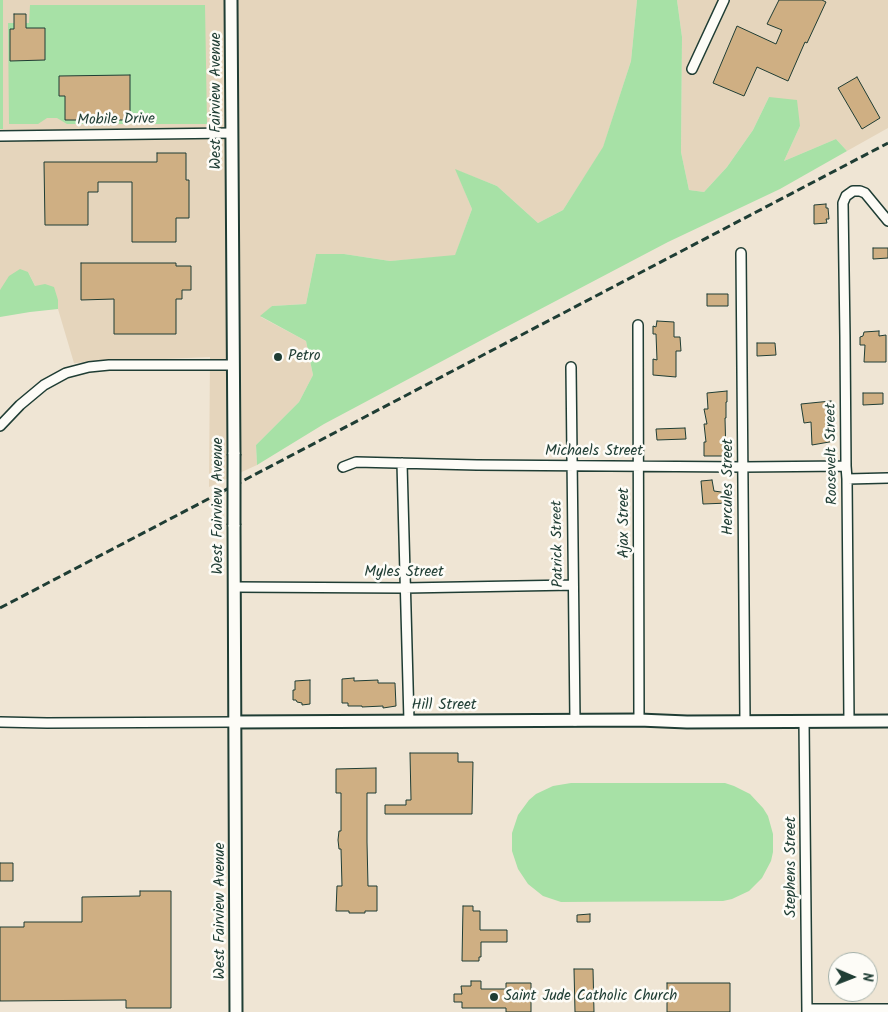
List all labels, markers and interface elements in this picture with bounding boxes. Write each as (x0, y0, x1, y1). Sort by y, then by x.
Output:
street label: West Fairview Avenue (208, 32, 226, 170)
street label: Mobile Drive (77, 111, 155, 131)
place label: Petro (288, 348, 320, 366)
marker: Petro (272, 351, 284, 363)
street label: Roosevelt Street (823, 403, 843, 505)
street label: West Fairview Avenue (210, 437, 228, 575)
street label: Hercules Street (720, 439, 738, 535)
street label: Michaels Street (545, 443, 643, 461)
street label: Ajax Street (616, 488, 634, 558)
street label: Patrick Street (549, 500, 569, 588)
street label: Myles Street (364, 564, 444, 582)
street label: Hill Street (411, 697, 477, 715)
street label: Stephens Street (783, 817, 801, 917)
street label: West Fairview Avenue (212, 842, 230, 980)
north arrow (828, 952, 878, 1002)
text: N (856, 973, 878, 982)
place label: Saint Jude Catholic Church (504, 988, 677, 1006)
marker: Saint Jude Catholic Church (488, 991, 500, 1003)

